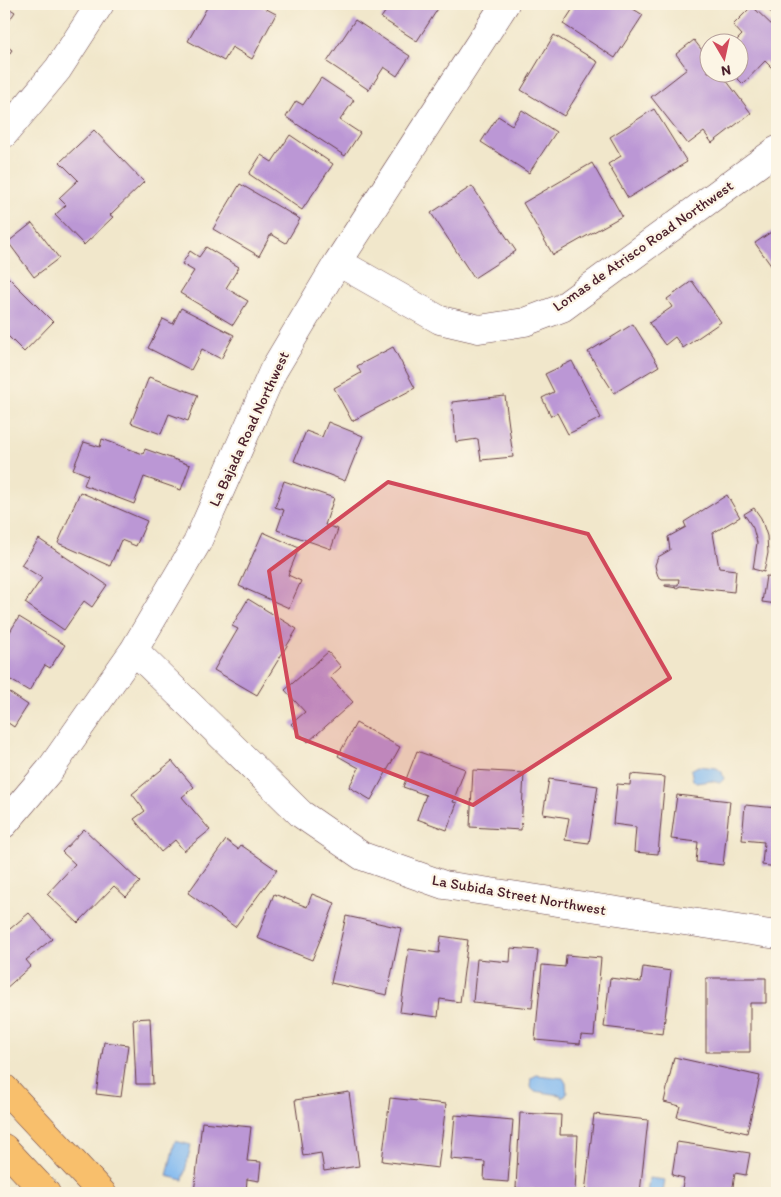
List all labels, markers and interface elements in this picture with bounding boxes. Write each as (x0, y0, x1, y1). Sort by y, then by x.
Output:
north arrow (698, 32, 748, 82)
text: N (720, 61, 732, 79)
street label: Lomas de Atrisco Road Northwest (549, 176, 737, 315)
street label: La Bajada Road Northwest (205, 348, 293, 510)
street label: La Subida Street Northwest (431, 871, 608, 919)

